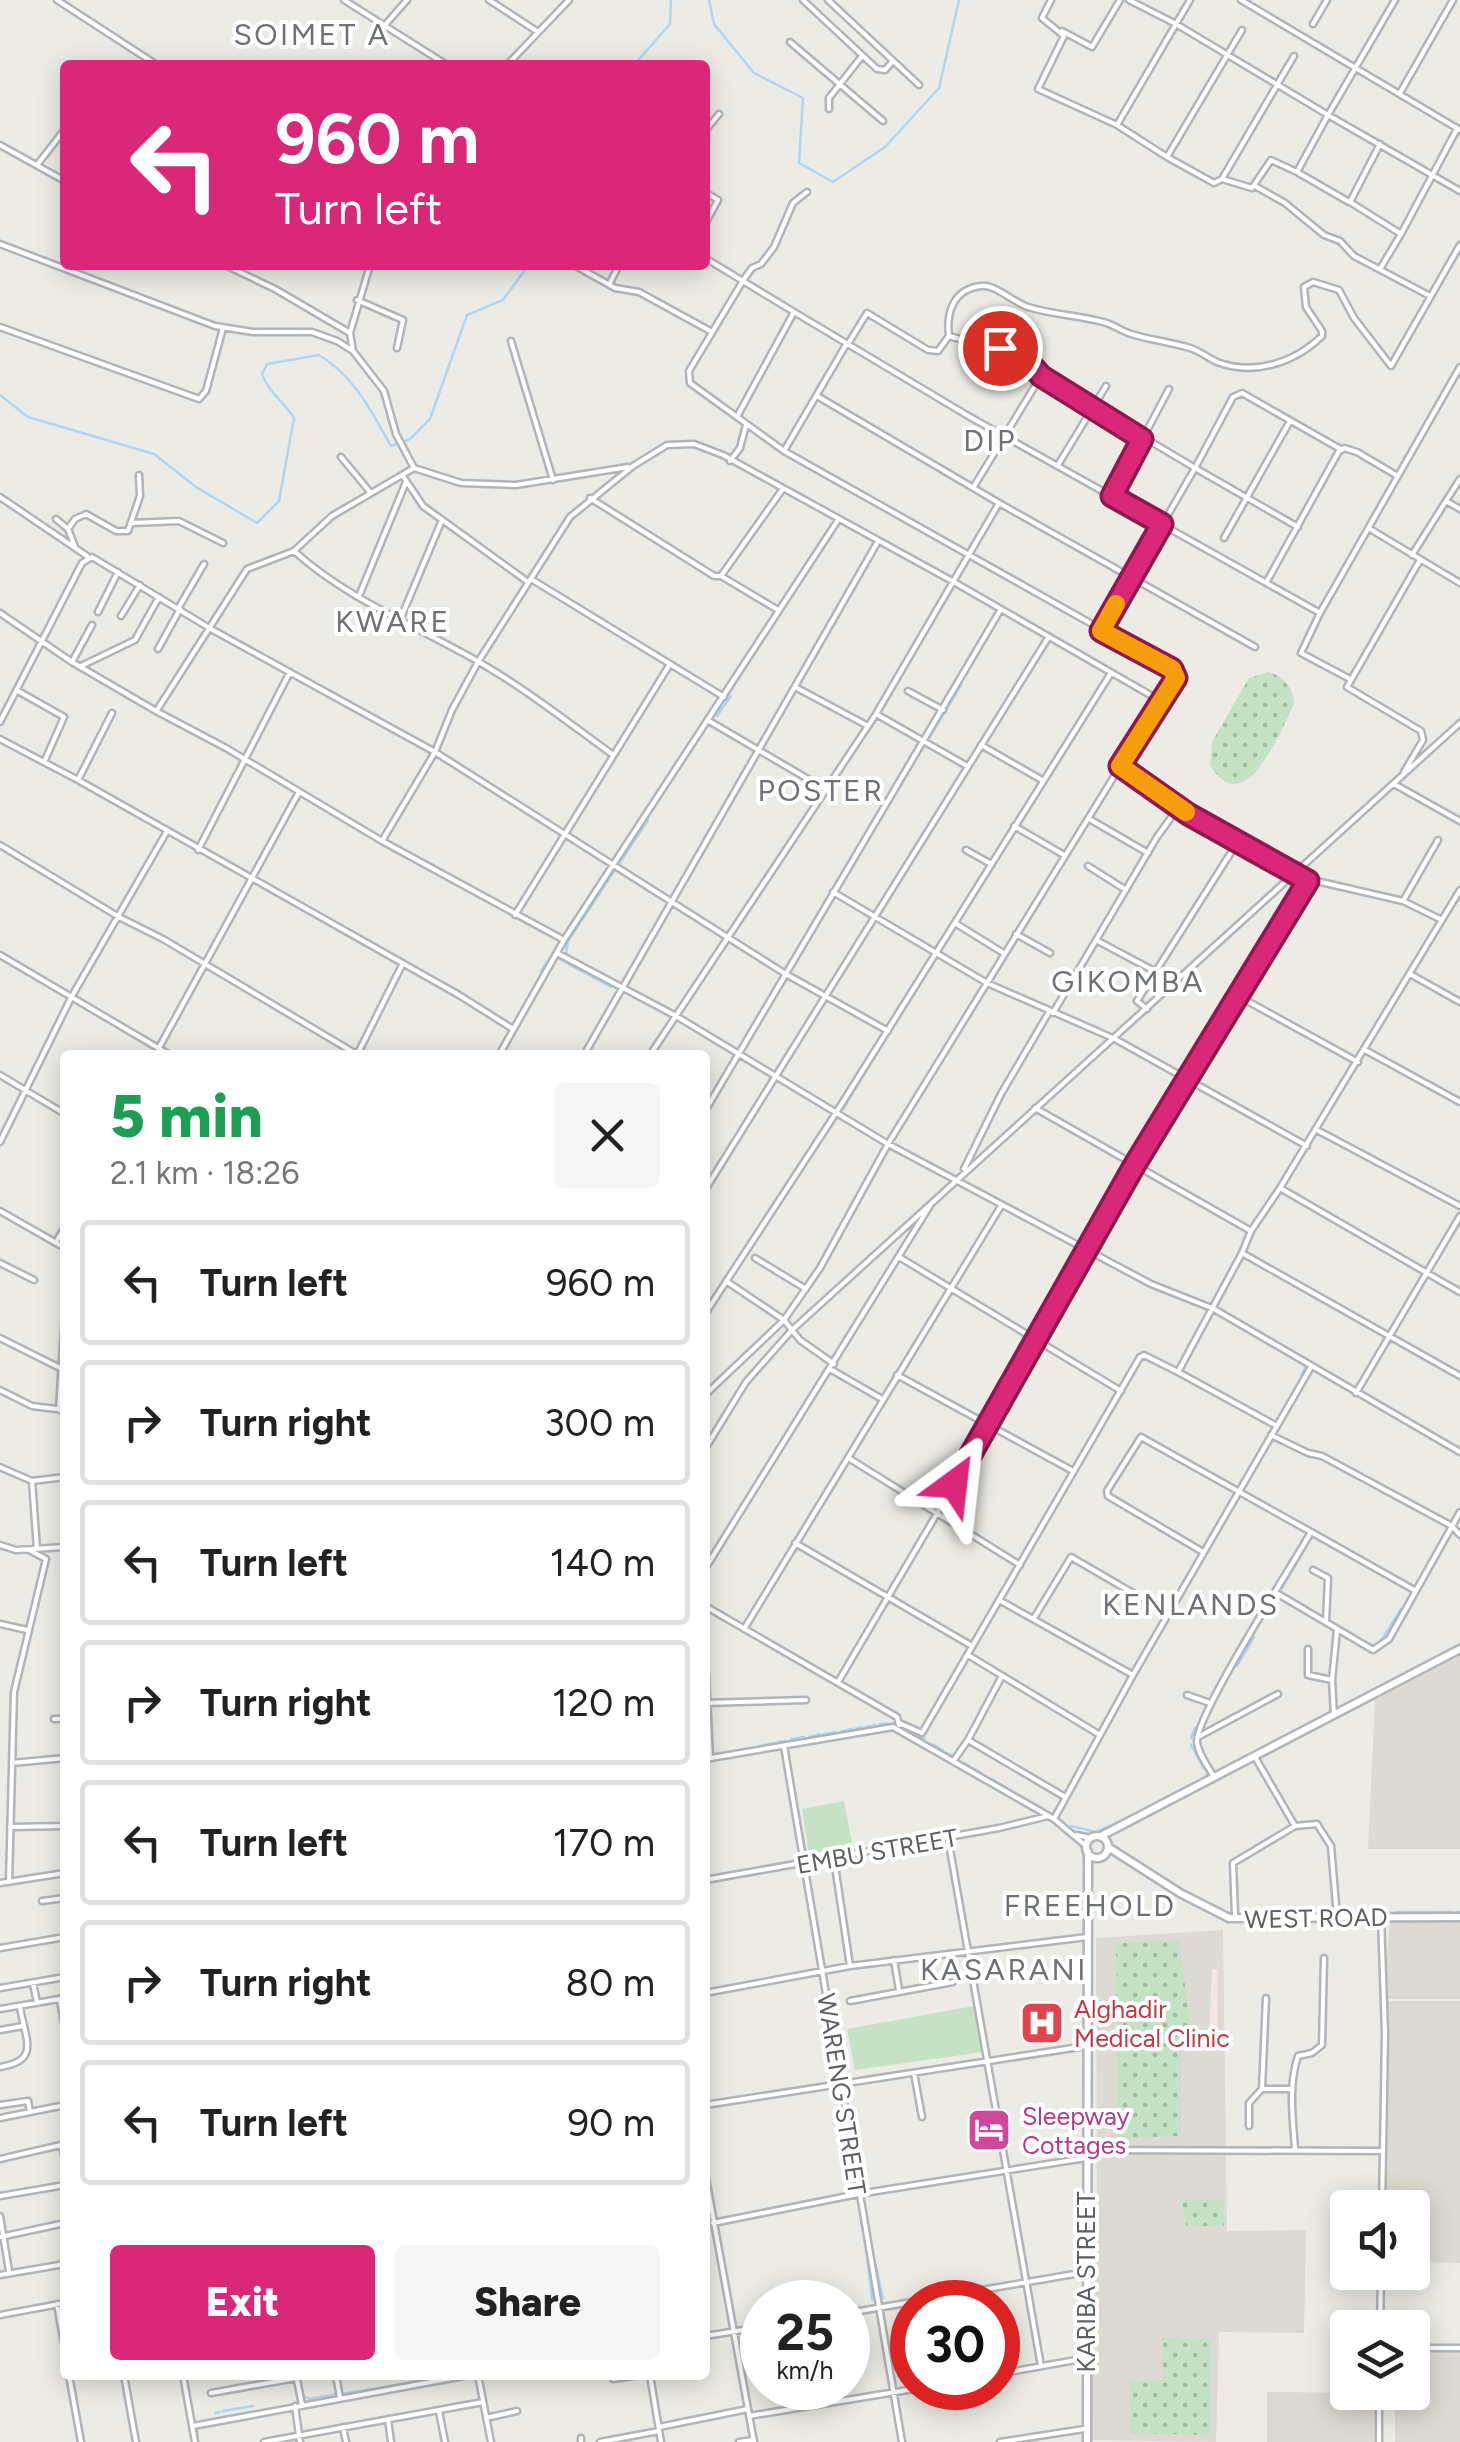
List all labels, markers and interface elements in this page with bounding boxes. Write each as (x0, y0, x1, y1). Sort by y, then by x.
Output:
district label: SOIMET A (233, 16, 391, 53)
text: 960 m (275, 96, 479, 181)
icon: left (110, 100, 240, 230)
text: Turn left (275, 181, 442, 235)
pin (958, 306, 1043, 391)
icon: arrive (973, 321, 1028, 376)
district label: DIP (963, 422, 1017, 459)
district label: KWARE (335, 603, 451, 640)
district label: POSTER (757, 772, 885, 809)
district label: GIKOMBA (1051, 963, 1205, 1000)
text: 5 min (110, 1080, 263, 1152)
button: close (555, 1083, 660, 1188)
text: 2.1 km · 18:26 (110, 1154, 299, 1192)
icon: left (115, 1255, 170, 1310)
text: Turn left (200, 1260, 348, 1306)
text: 960 m (546, 1260, 655, 1306)
icon: right (115, 1395, 170, 1450)
text: Turn right (200, 1400, 372, 1446)
text: 300 m (544, 1400, 655, 1446)
position arrow (902, 1432, 1006, 1536)
icon: left (115, 1535, 170, 1590)
text: Turn left (200, 1540, 348, 1586)
text: 140 m (550, 1540, 655, 1586)
district label: KENLANDS (1102, 1586, 1280, 1623)
icon: right (115, 1675, 170, 1730)
text: Turn right (200, 1680, 372, 1726)
text: 120 m (552, 1680, 655, 1726)
icon: left (115, 1815, 170, 1870)
text: Turn left (200, 1820, 348, 1866)
text: 170 m (553, 1820, 655, 1866)
street label: EMBU STREET (794, 1822, 960, 1880)
district label: FREEHOLD (1004, 1887, 1176, 1924)
street label: WEST ROAD (1244, 1902, 1388, 1934)
district label: KASARANI (920, 1951, 1088, 1988)
icon: right (115, 1955, 170, 2010)
text: Turn right (200, 1960, 372, 2006)
text: 80 m (566, 1960, 655, 2006)
street label: WARENG STREET (811, 1991, 873, 2197)
place label: Alghadir Medical Clinic (1074, 1994, 1230, 2053)
hospital icon: Alghadir Medical Clinic (1019, 2000, 1065, 2046)
icon: left (115, 2095, 170, 2150)
text: Turn left (200, 2100, 348, 2146)
text: 90 m (567, 2100, 655, 2146)
place label: Sleepway Cottages (1022, 2101, 1130, 2160)
hotel icon: Sleepway Cottages (966, 2107, 1012, 2153)
map controls (1330, 2190, 1430, 2410)
button: sound (1330, 2190, 1430, 2290)
street label: KARIBA STREET (1071, 2191, 1101, 2373)
button: Exit (110, 2245, 375, 2360)
button: Share (395, 2245, 660, 2360)
speed limit sign: 30 (890, 2280, 1020, 2410)
text: 25 (776, 2302, 834, 2363)
button: layers (1330, 2310, 1430, 2410)
text: km/h (776, 2355, 834, 2385)

